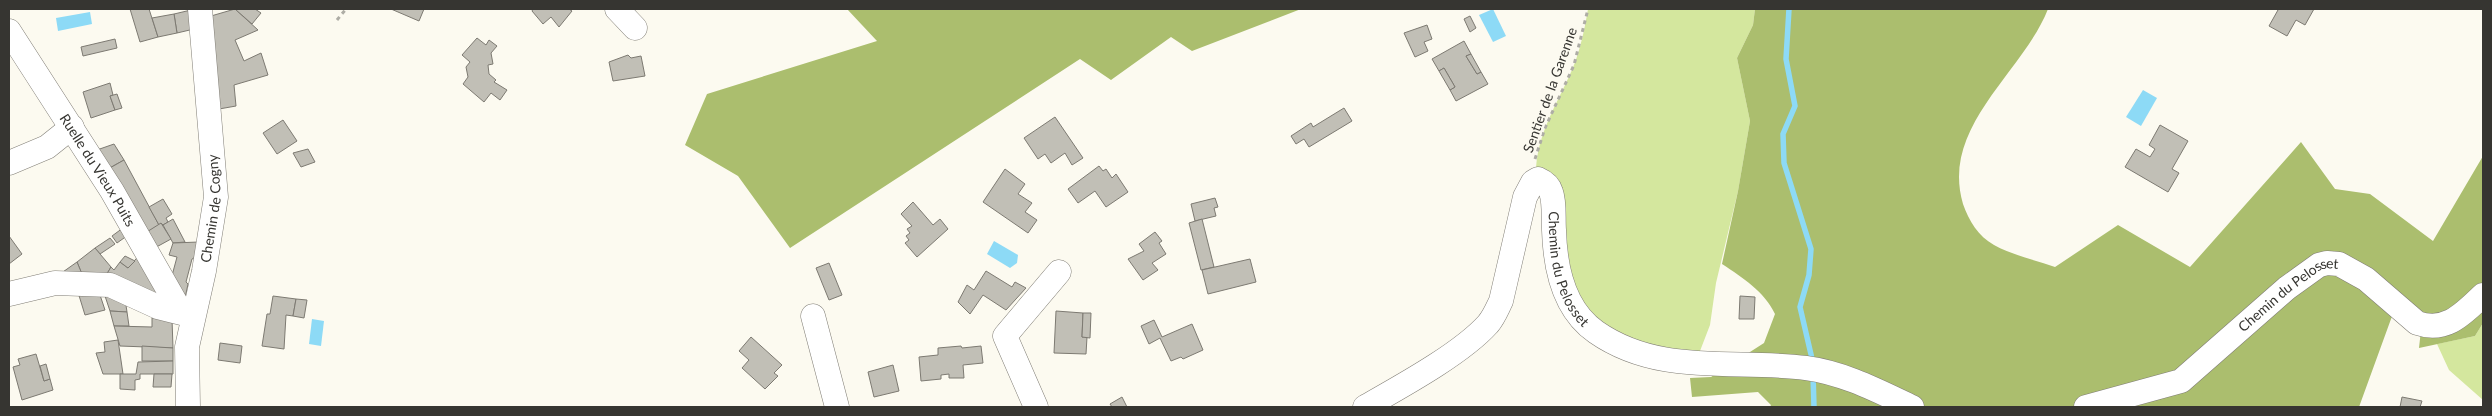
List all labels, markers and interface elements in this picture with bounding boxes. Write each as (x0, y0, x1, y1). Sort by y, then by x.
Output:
street label: Sentier de la Garenne (1519, 25, 1580, 155)
street label: Ruelle du Vieux Puits (57, 110, 139, 229)
street label: Chemin de Cogny (196, 153, 224, 264)
street label: Chemin du Pelosset (1546, 211, 1593, 330)
street label: Chemin du Pelosset (2234, 254, 2339, 335)

